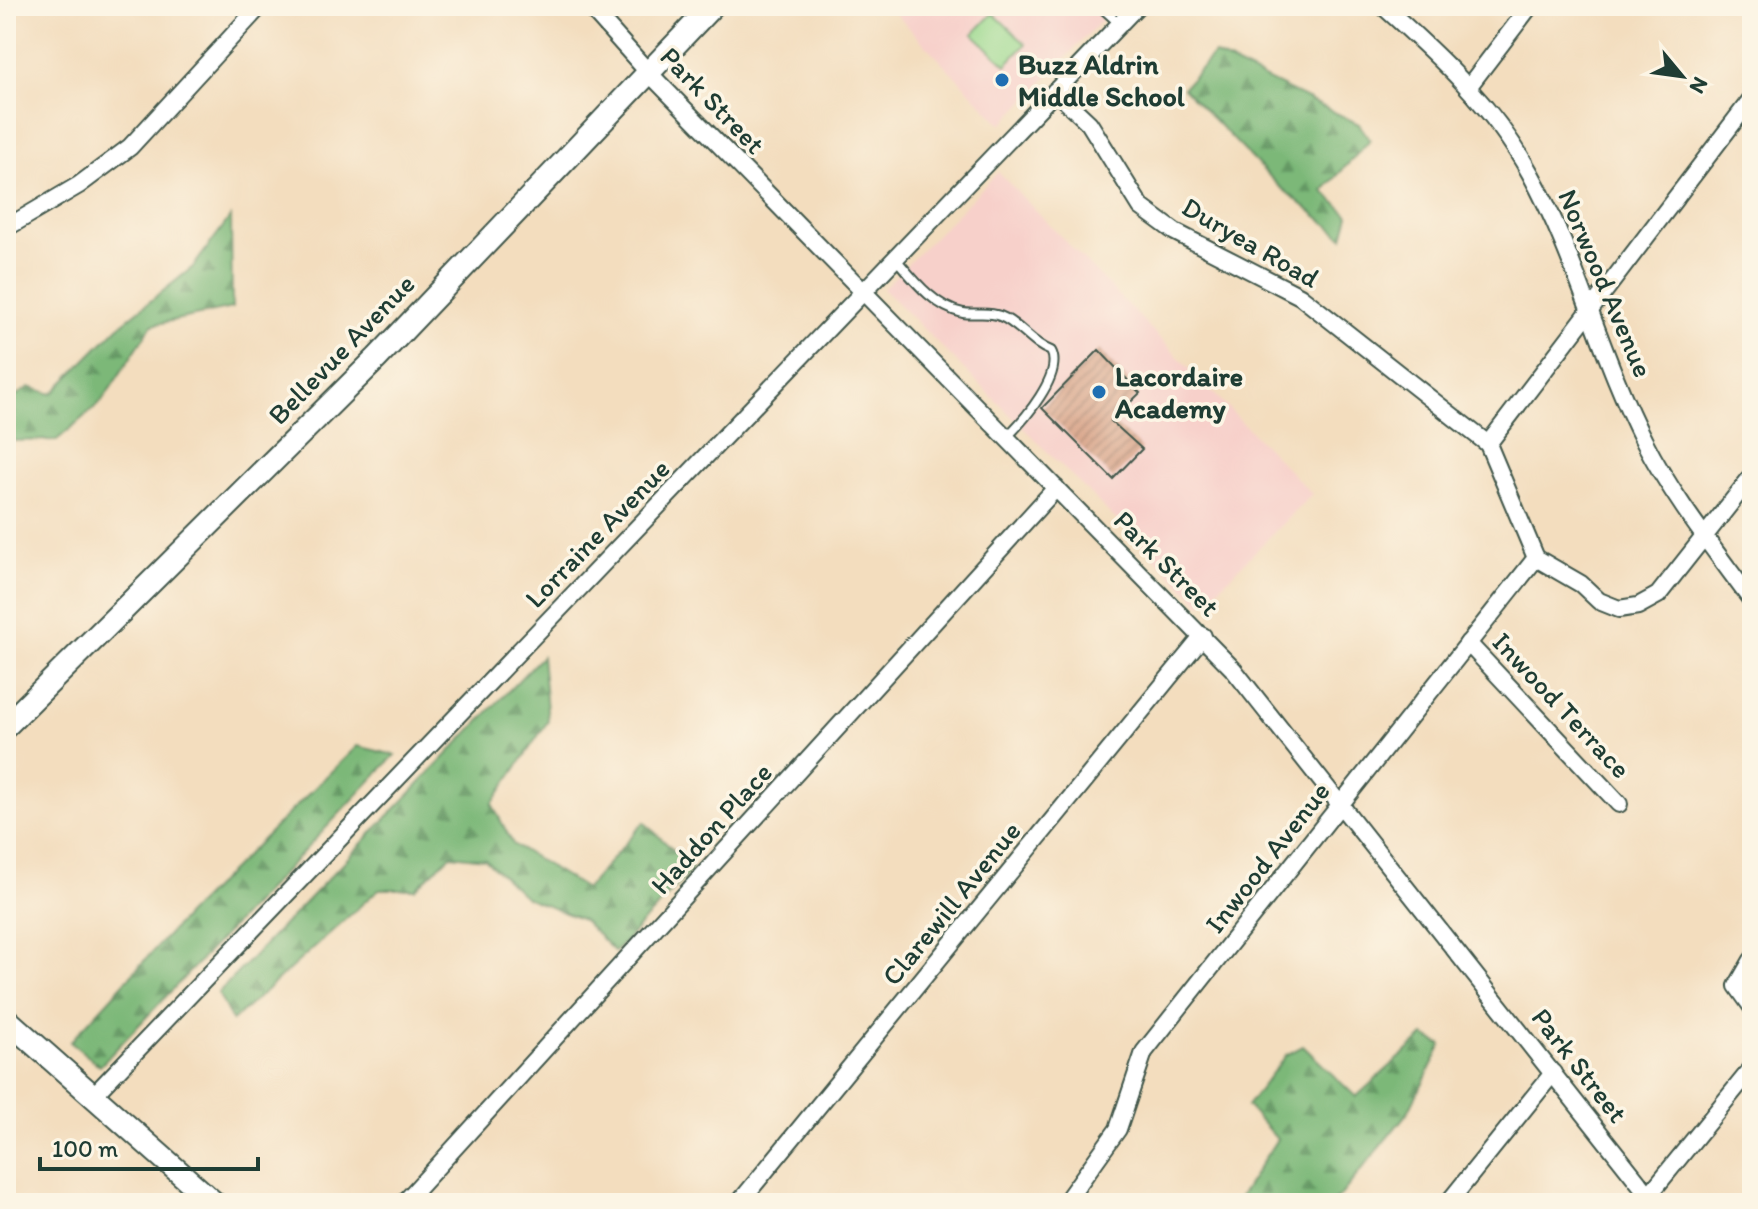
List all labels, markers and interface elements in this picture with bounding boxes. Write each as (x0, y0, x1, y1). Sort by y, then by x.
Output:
north arrow (1642, 36, 1722, 116)
street label: Park Street (654, 39, 772, 161)
place label: Buzz Aldrin Middle School (1018, 47, 1185, 113)
marker: Buzz Aldrin Middle School (993, 71, 1011, 89)
text: N (1684, 72, 1714, 98)
street label: Norwood Avenue (1551, 184, 1661, 382)
street label: Duryea Road (1176, 189, 1326, 295)
street label: Bellevue Avenue (261, 267, 421, 431)
place label: Lacordaire Academy (1114, 359, 1243, 425)
marker: Lacordaire Academy (1090, 383, 1108, 401)
street label: Lorraine Avenue (517, 451, 677, 615)
street label: Park Street (1107, 503, 1227, 623)
street label: Inwood Terrace (1486, 625, 1638, 785)
street label: Haddon Place (643, 755, 779, 901)
street label: Inwood Avenue (1197, 774, 1337, 940)
street label: Clarewill Avenue (874, 814, 1028, 992)
street label: Park Street (1525, 1001, 1635, 1129)
scale bar (40, 1121, 258, 1171)
text: 100 m (52, 1134, 118, 1163)

